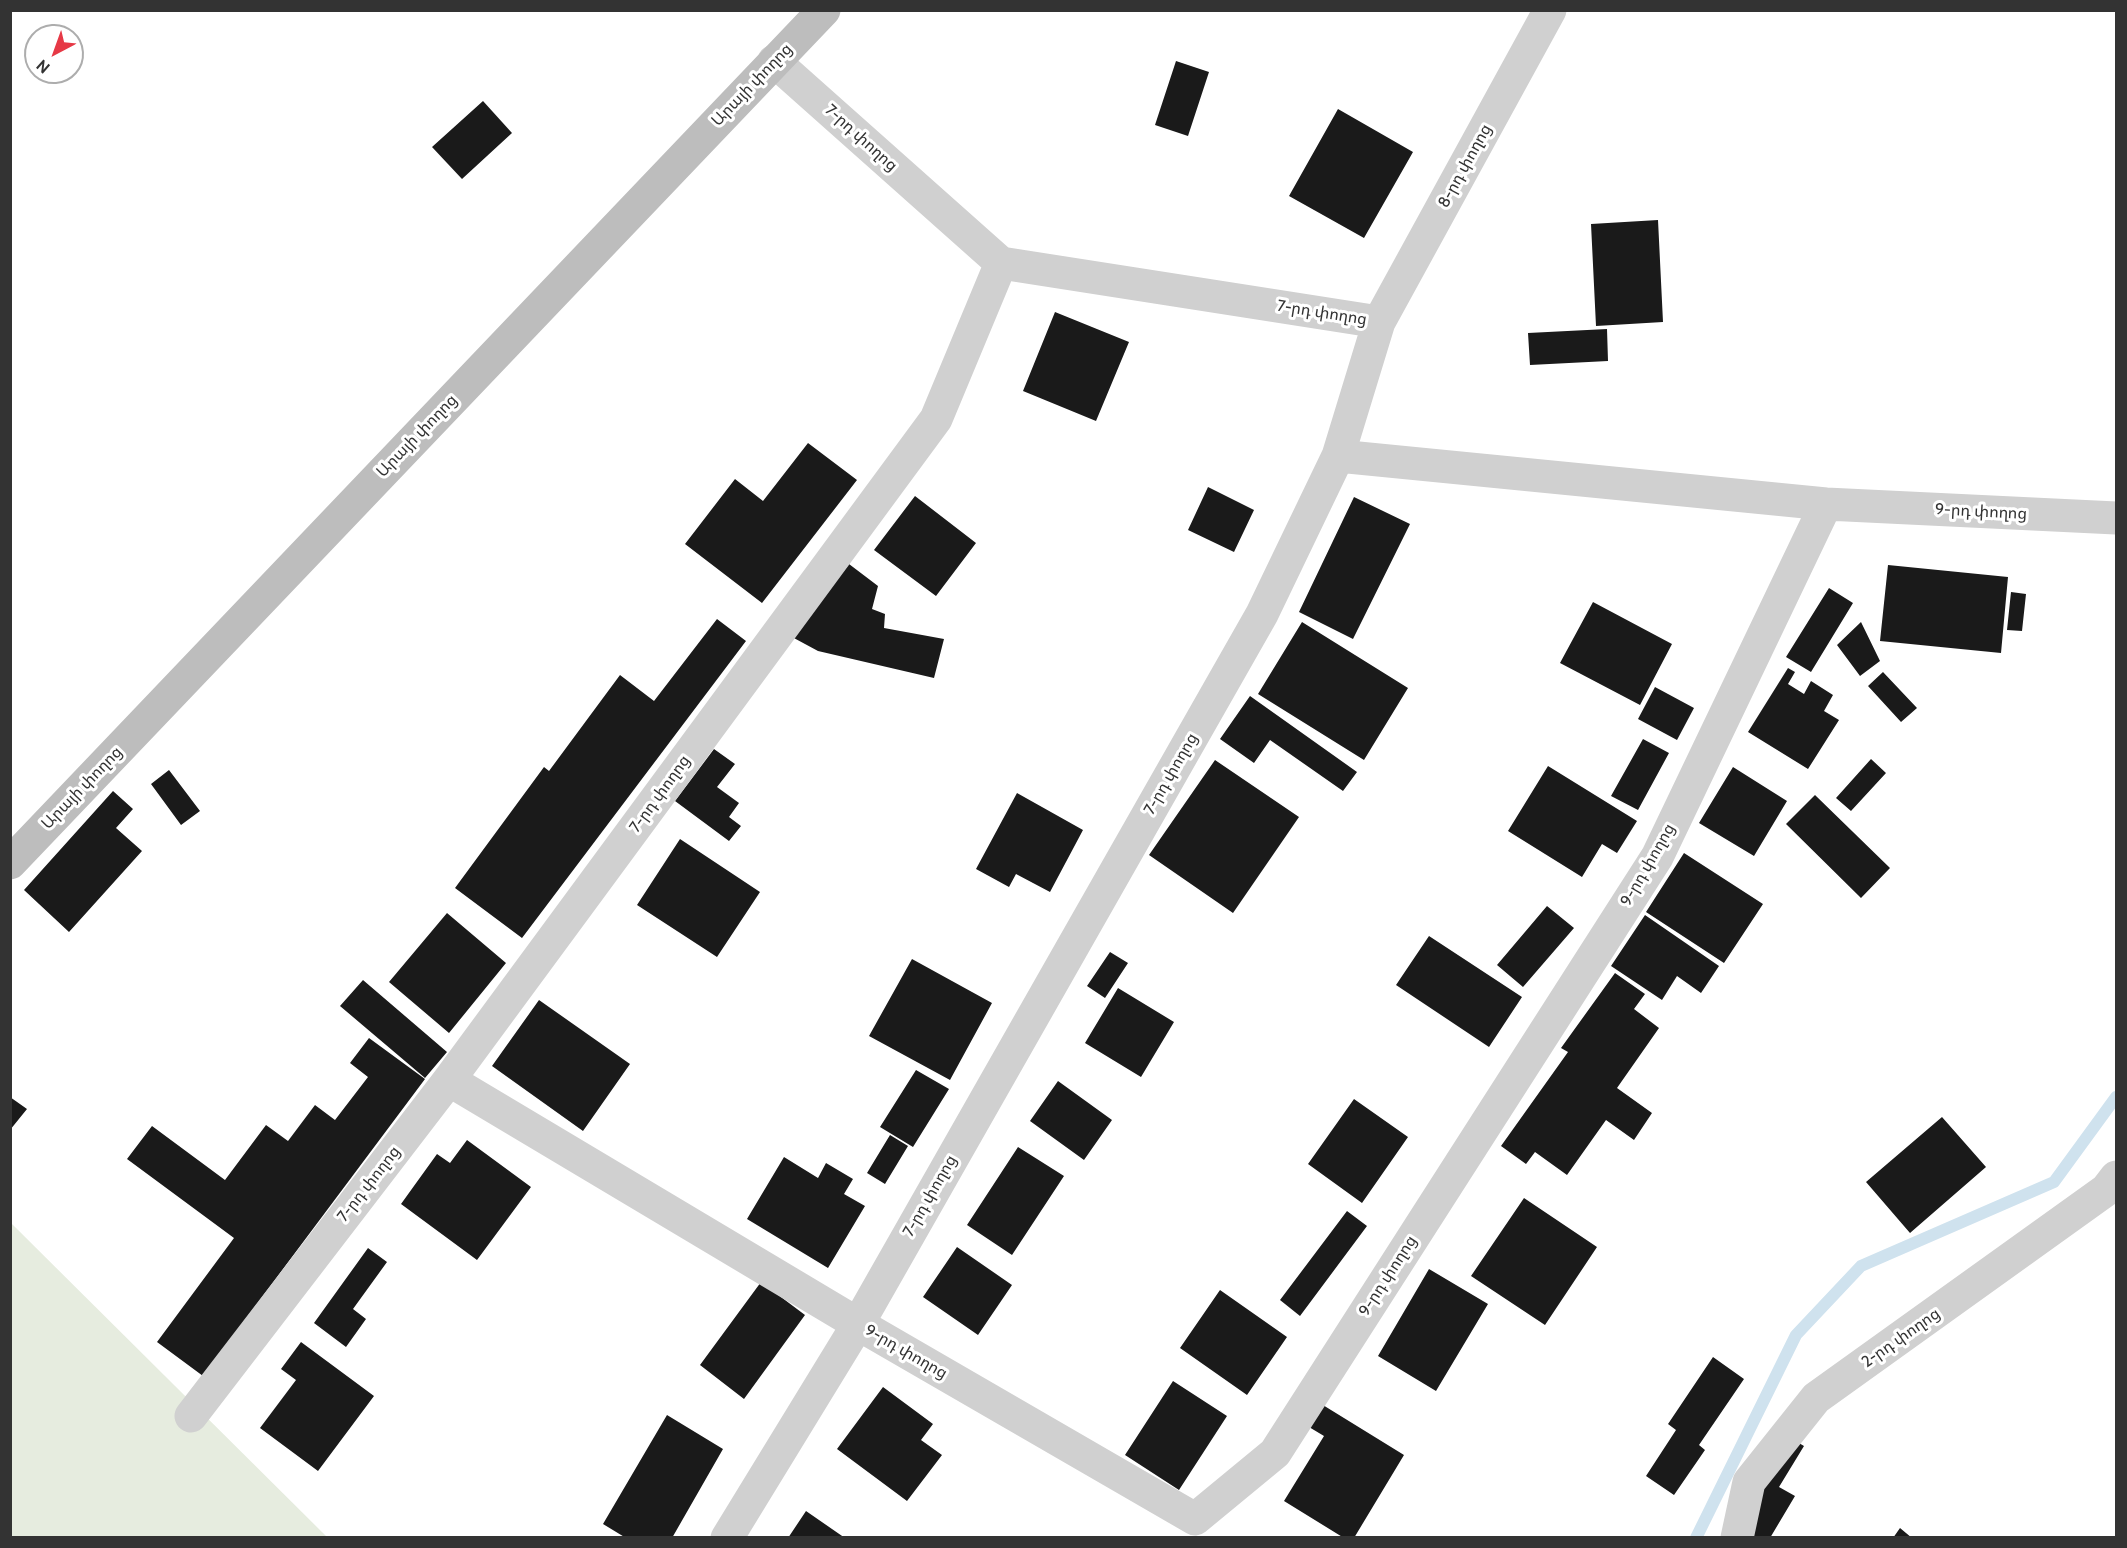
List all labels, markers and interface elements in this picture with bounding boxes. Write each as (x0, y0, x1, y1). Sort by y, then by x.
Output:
north arrow (24, 24, 84, 84)
street label: Արայի փողոց (708, 40, 796, 130)
text: N (33, 56, 54, 77)
street label: 7-րդ փողոց (821, 101, 901, 175)
street label: 8-րդ փողոց (1434, 121, 1496, 211)
street label: 7-րդ փողոց (1276, 296, 1368, 330)
street label: Արայի փողոց (373, 391, 461, 481)
street label: 9-րդ փողոց (1935, 500, 2027, 524)
street label: 7-րդ փողոց (1140, 730, 1202, 818)
street label: Արայի փողոց (38, 743, 126, 833)
street label: 7-րդ փողոց (626, 752, 694, 836)
street label: 9-րդ փողոց (1617, 820, 1679, 910)
street label: 7-րդ փողոց (334, 1142, 404, 1226)
street label: 7-րդ փողոց (899, 1152, 961, 1240)
street label: 9-րդ փողոց (1355, 1232, 1421, 1320)
street label: 2-րդ փողոց (1858, 1304, 1944, 1372)
street label: 9-րդ փողոց (861, 1321, 951, 1383)

